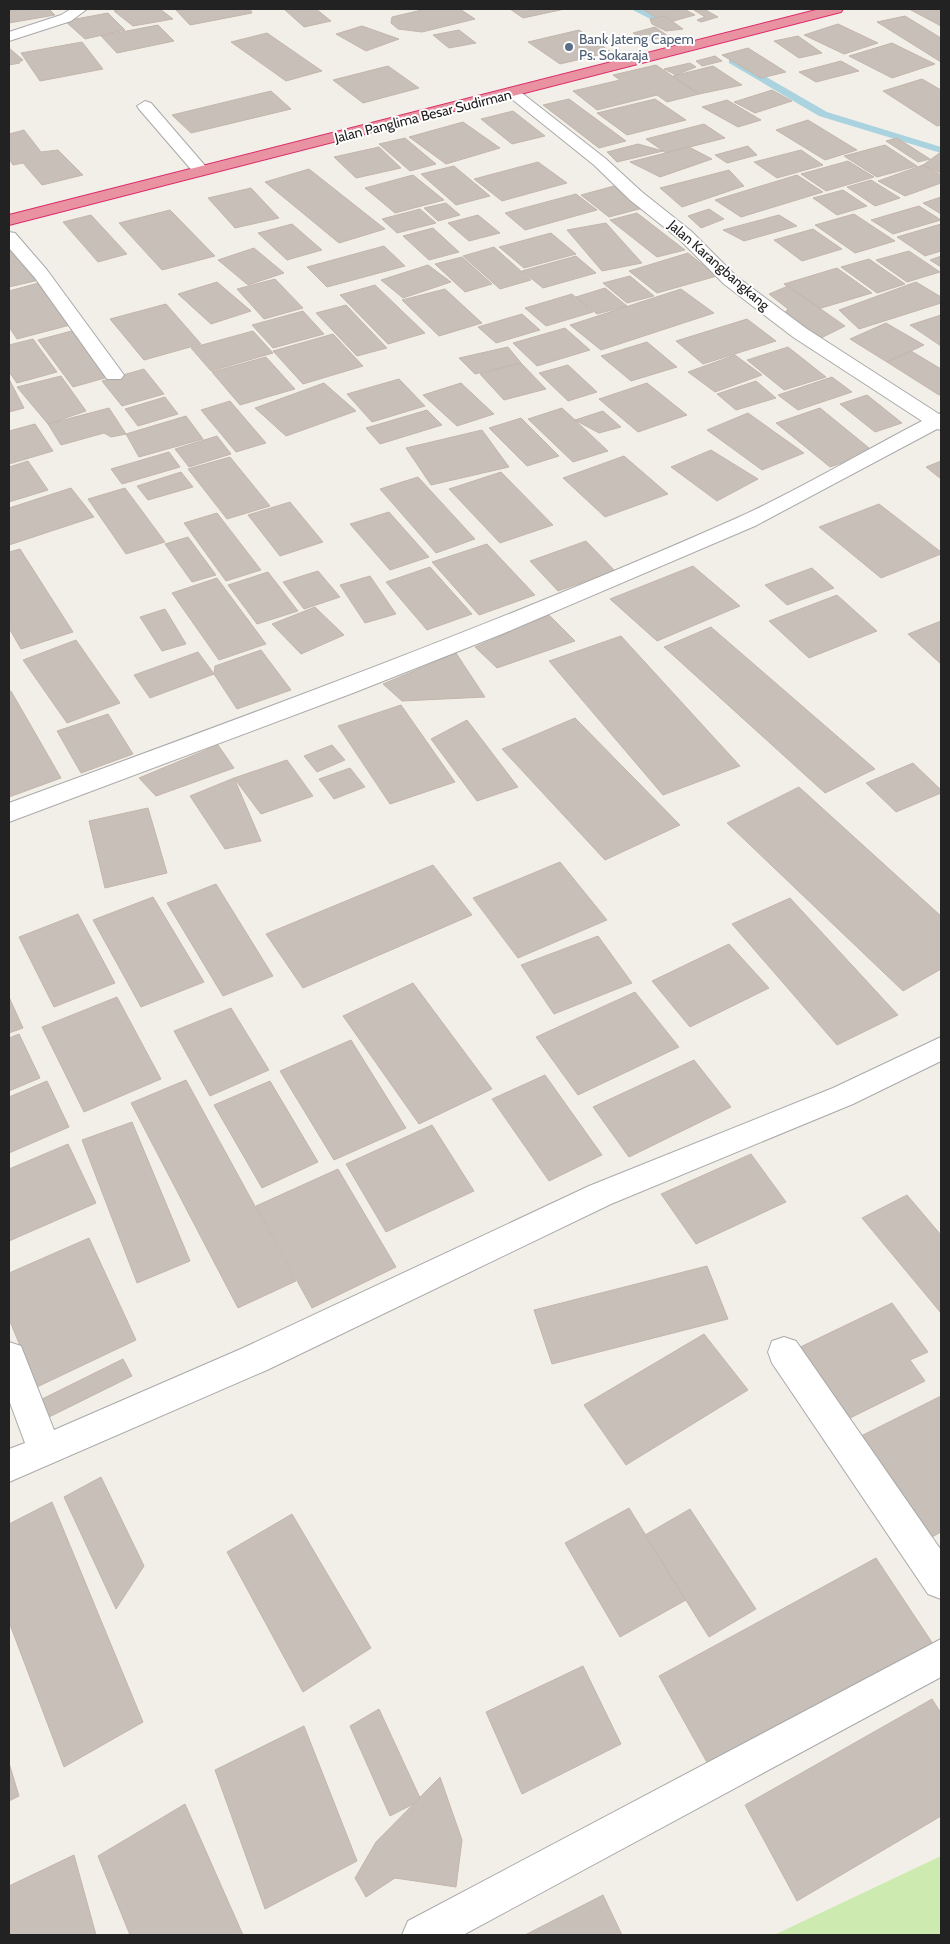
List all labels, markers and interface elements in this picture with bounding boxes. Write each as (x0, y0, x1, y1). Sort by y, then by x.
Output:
place label: Bank Jateng Capem Ps. Sokaraja (579, 30, 694, 64)
marker: Bank Jateng Capem Ps. Sokaraja (563, 41, 575, 53)
street label: Jalan Panglima Besar Sudirman (332, 85, 514, 147)
street label: Jalan Karangbangkang (664, 215, 774, 315)

